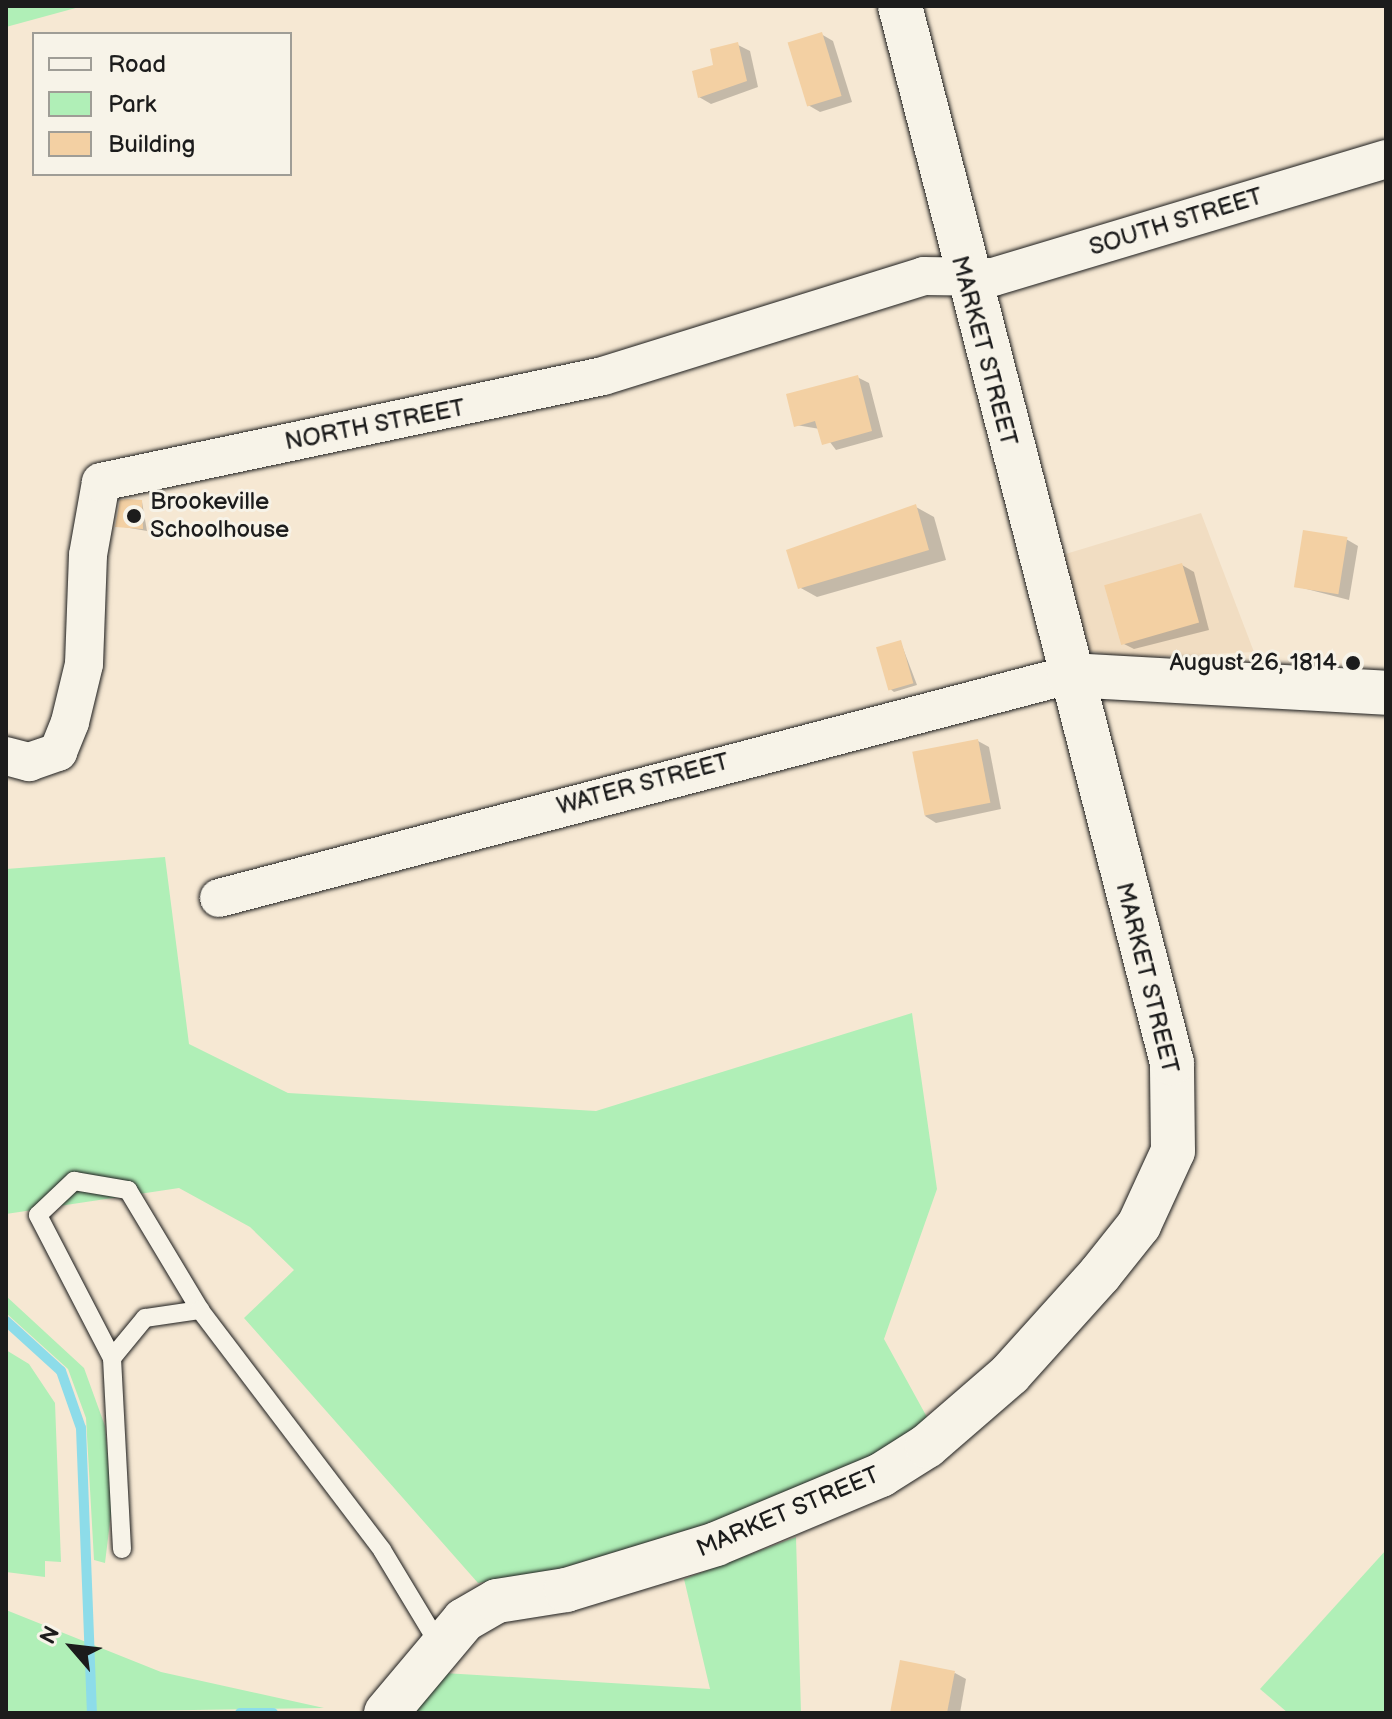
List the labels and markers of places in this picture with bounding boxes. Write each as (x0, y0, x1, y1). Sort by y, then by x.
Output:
place label: Brookeville Schoolhouse (150, 488, 289, 544)
marker: Brookeville Schoolhouse (125, 507, 143, 525)
place label: August 26, 1814 (1169, 649, 1337, 677)
marker: August 26, 1814 (1344, 654, 1362, 672)

